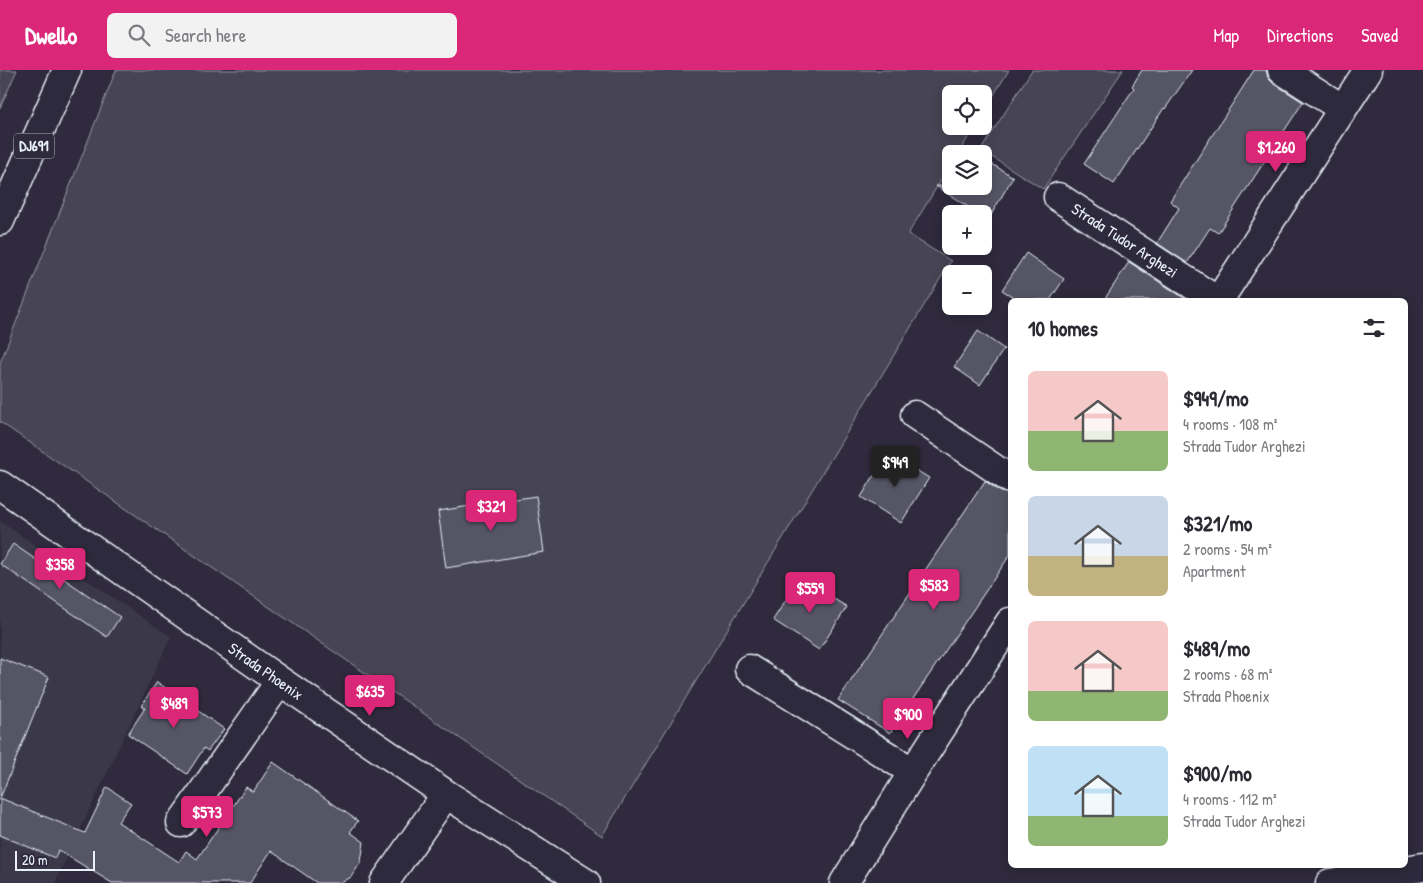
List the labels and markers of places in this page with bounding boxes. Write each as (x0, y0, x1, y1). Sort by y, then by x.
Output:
pin: $1,260 (1235, 131, 1317, 173)
pin: $949 (865, 446, 925, 488)
pin: $321 (461, 490, 521, 532)
pin: $358 (30, 548, 90, 590)
pin: $583 (904, 568, 964, 611)
pin: $559 (780, 572, 840, 614)
pin: $635 (340, 674, 400, 717)
pin: $489 (144, 686, 204, 729)
pin: $900 (878, 698, 938, 740)
pin: $573 (177, 796, 237, 838)

